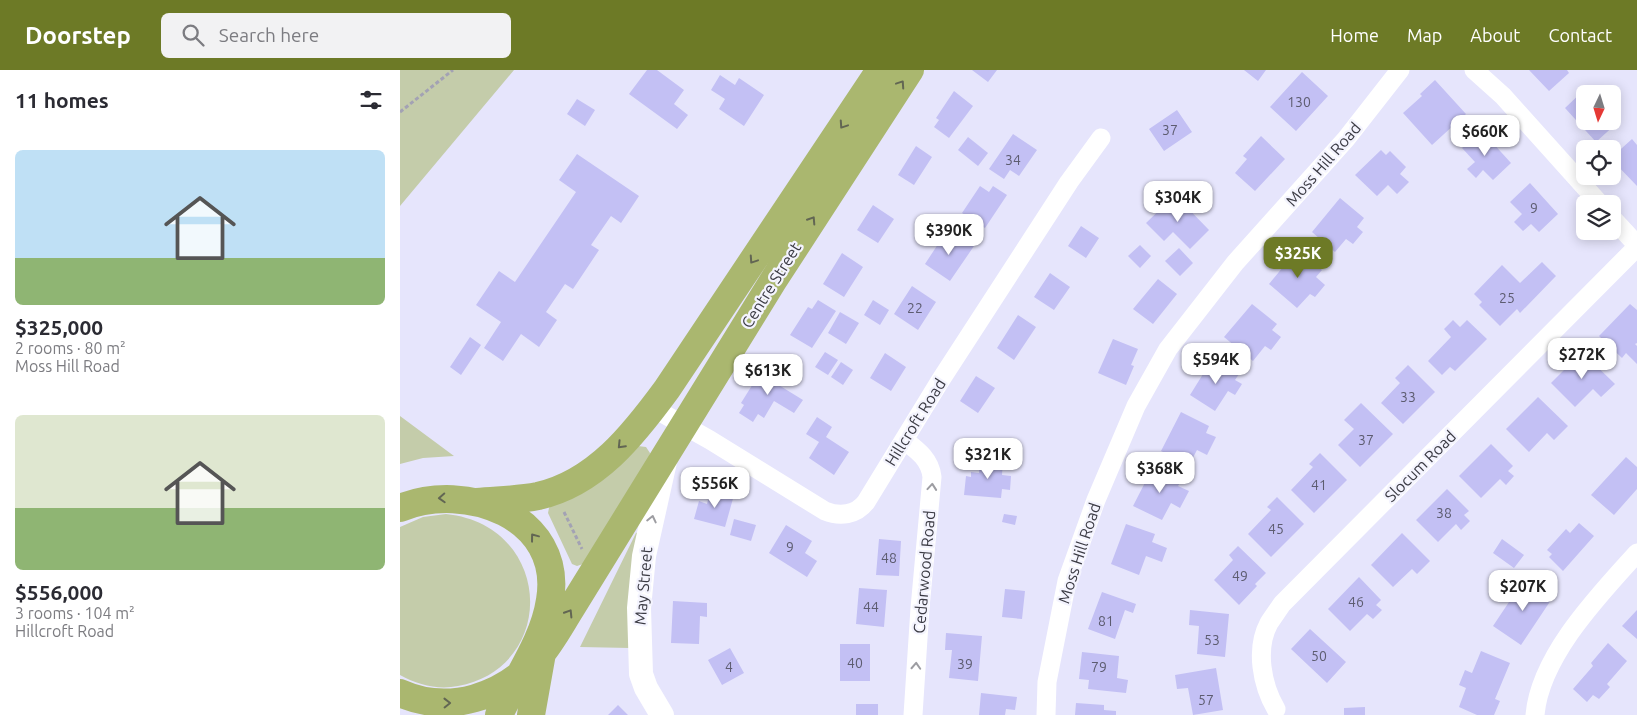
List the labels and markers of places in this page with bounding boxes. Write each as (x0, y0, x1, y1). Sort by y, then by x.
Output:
pin: $660K (1450, 114, 1520, 157)
pin: $304K (1143, 180, 1213, 223)
pin: $390K (914, 214, 984, 256)
pin: $325K (1263, 236, 1333, 279)
pin: $272K (1547, 338, 1617, 380)
pin: $594K (1181, 342, 1251, 385)
pin: $613K (733, 354, 803, 396)
pin: $321K (953, 438, 1023, 480)
pin: $368K (1125, 452, 1195, 494)
pin: $556K (680, 466, 750, 509)
pin: $207K (1488, 570, 1558, 612)

